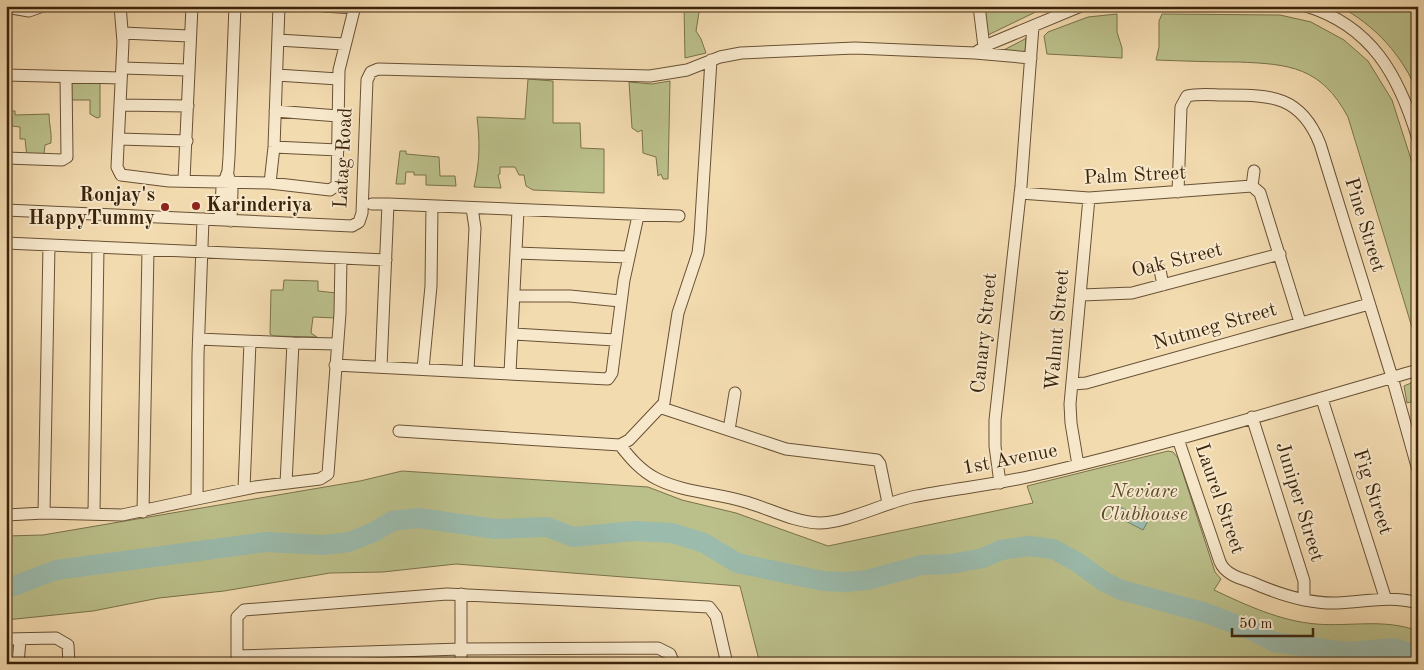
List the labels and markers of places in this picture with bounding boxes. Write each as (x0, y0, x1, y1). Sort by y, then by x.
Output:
place label: Ronjay's HappyTummy (28, 186, 155, 229)
place label: Karinderiya (206, 196, 312, 216)
marker: Karinderiya (190, 200, 202, 212)
marker: Ronjay's HappyTummy (159, 201, 171, 213)

